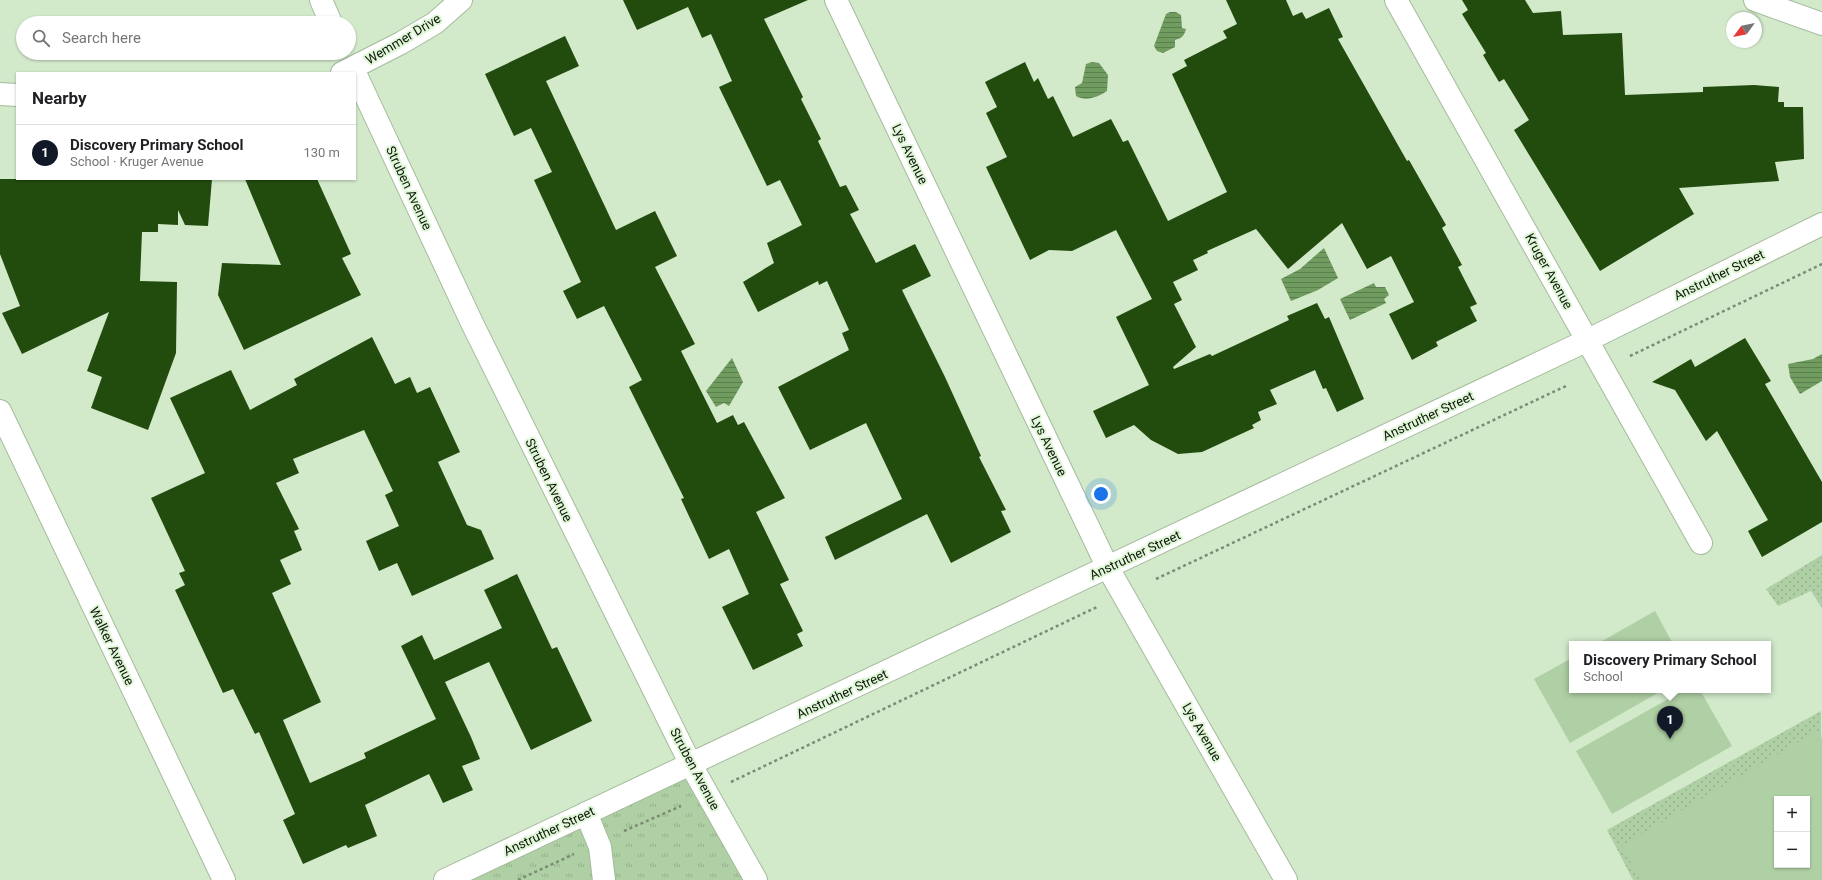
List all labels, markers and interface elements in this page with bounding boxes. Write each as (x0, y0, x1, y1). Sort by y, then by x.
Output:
street label: Wemmer Drive (363, 11, 443, 67)
north arrow (1726, 12, 1762, 48)
search box (16, 16, 356, 60)
icon: search (30, 27, 52, 49)
text: Search here (62, 29, 141, 47)
text: Nearby (32, 88, 87, 108)
street label: Lys Avenue (889, 122, 931, 186)
text: Discovery Primary School (70, 136, 244, 154)
street label: Struben Avenue (383, 144, 435, 232)
text: 1 (41, 145, 49, 160)
text: 130 m (303, 145, 340, 160)
text: School · Kruger Avenue (70, 154, 204, 169)
street label: Kruger Avenue (1522, 231, 1576, 311)
street label: Anstruther Street (1671, 247, 1767, 303)
street label: Anstruther Street (1380, 388, 1476, 444)
street label: Lys Avenue (1028, 414, 1070, 478)
street label: Struben Avenue (522, 436, 576, 524)
your location (1091, 484, 1111, 504)
street label: Anstruther Street (1087, 527, 1183, 583)
street label: Walker Avenue (87, 604, 137, 688)
popup (1569, 641, 1771, 693)
text: Discovery Primary School (1583, 651, 1757, 669)
street label: Anstruther Street (794, 666, 890, 722)
text: School (1583, 669, 1623, 684)
street label: Lys Avenue (1179, 700, 1225, 764)
pin: 1 (1657, 706, 1683, 739)
street label: Struben Avenue (667, 725, 723, 813)
map controls (1774, 796, 1810, 868)
button: + (1774, 796, 1810, 832)
street label: Anstruther Street (501, 803, 597, 859)
button: − (1774, 832, 1810, 868)

